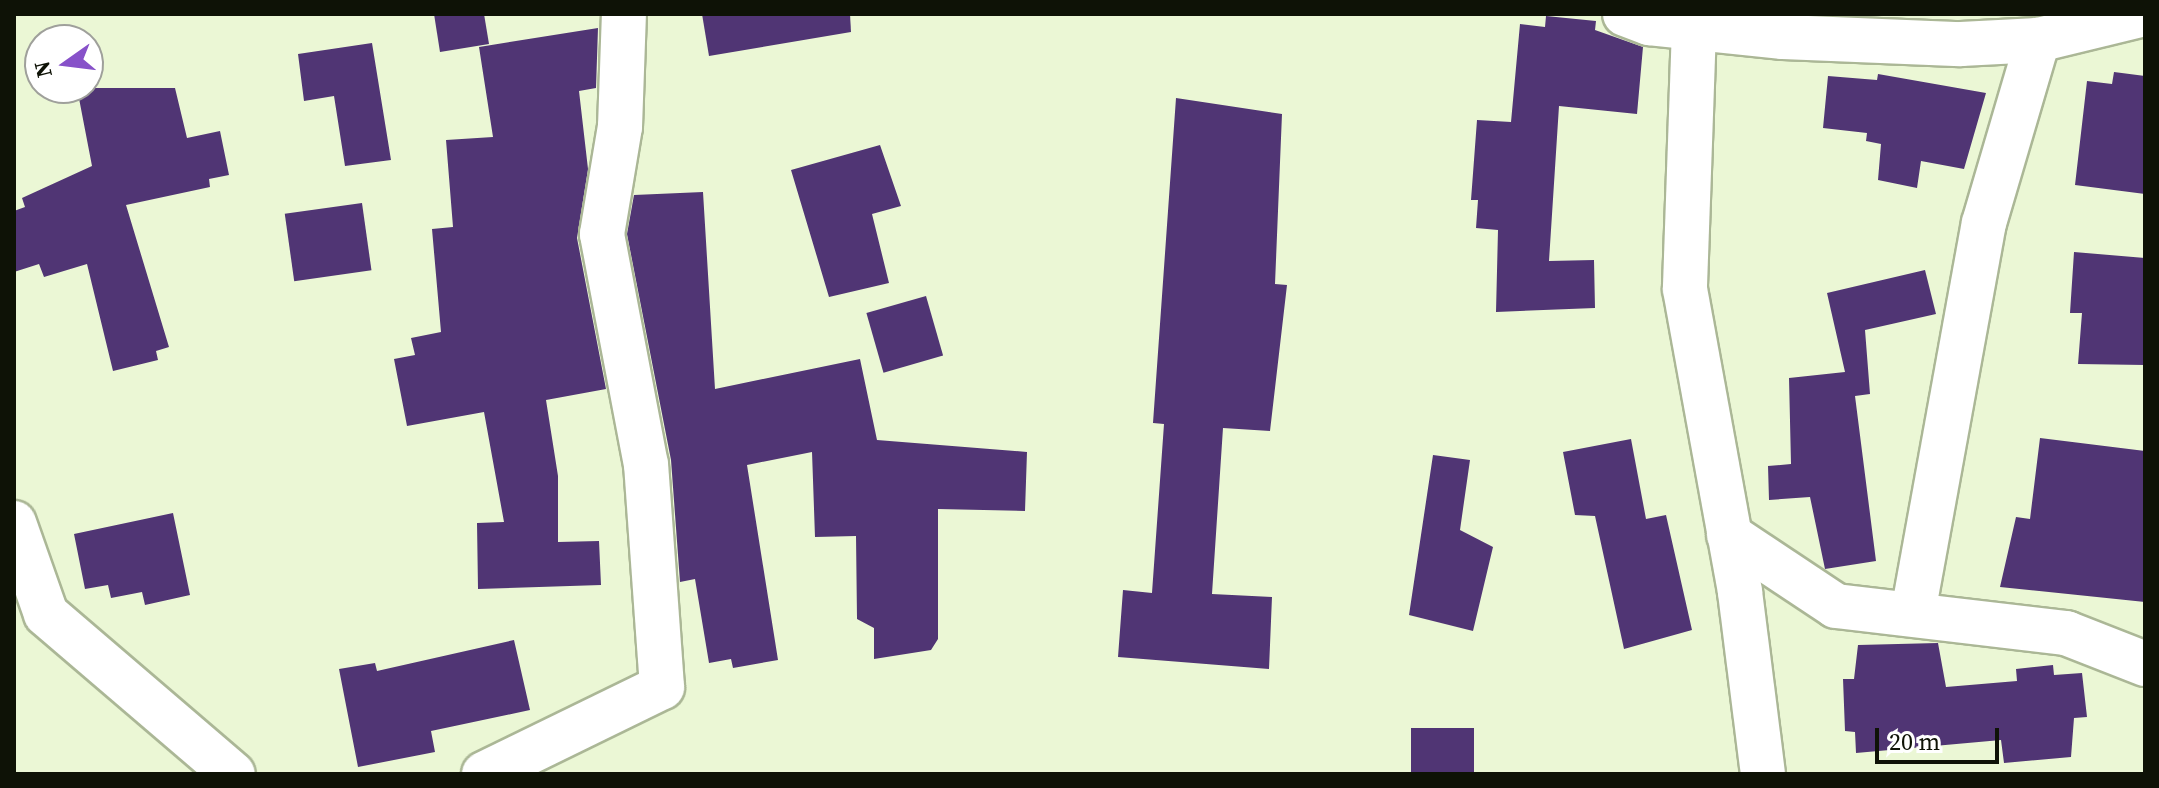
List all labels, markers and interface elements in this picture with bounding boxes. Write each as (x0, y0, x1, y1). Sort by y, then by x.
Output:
north arrow (24, 24, 104, 104)
text: N (26, 58, 59, 81)
scale bar (1879, 712, 2003, 762)
text: 20 m (1889, 725, 1940, 758)

